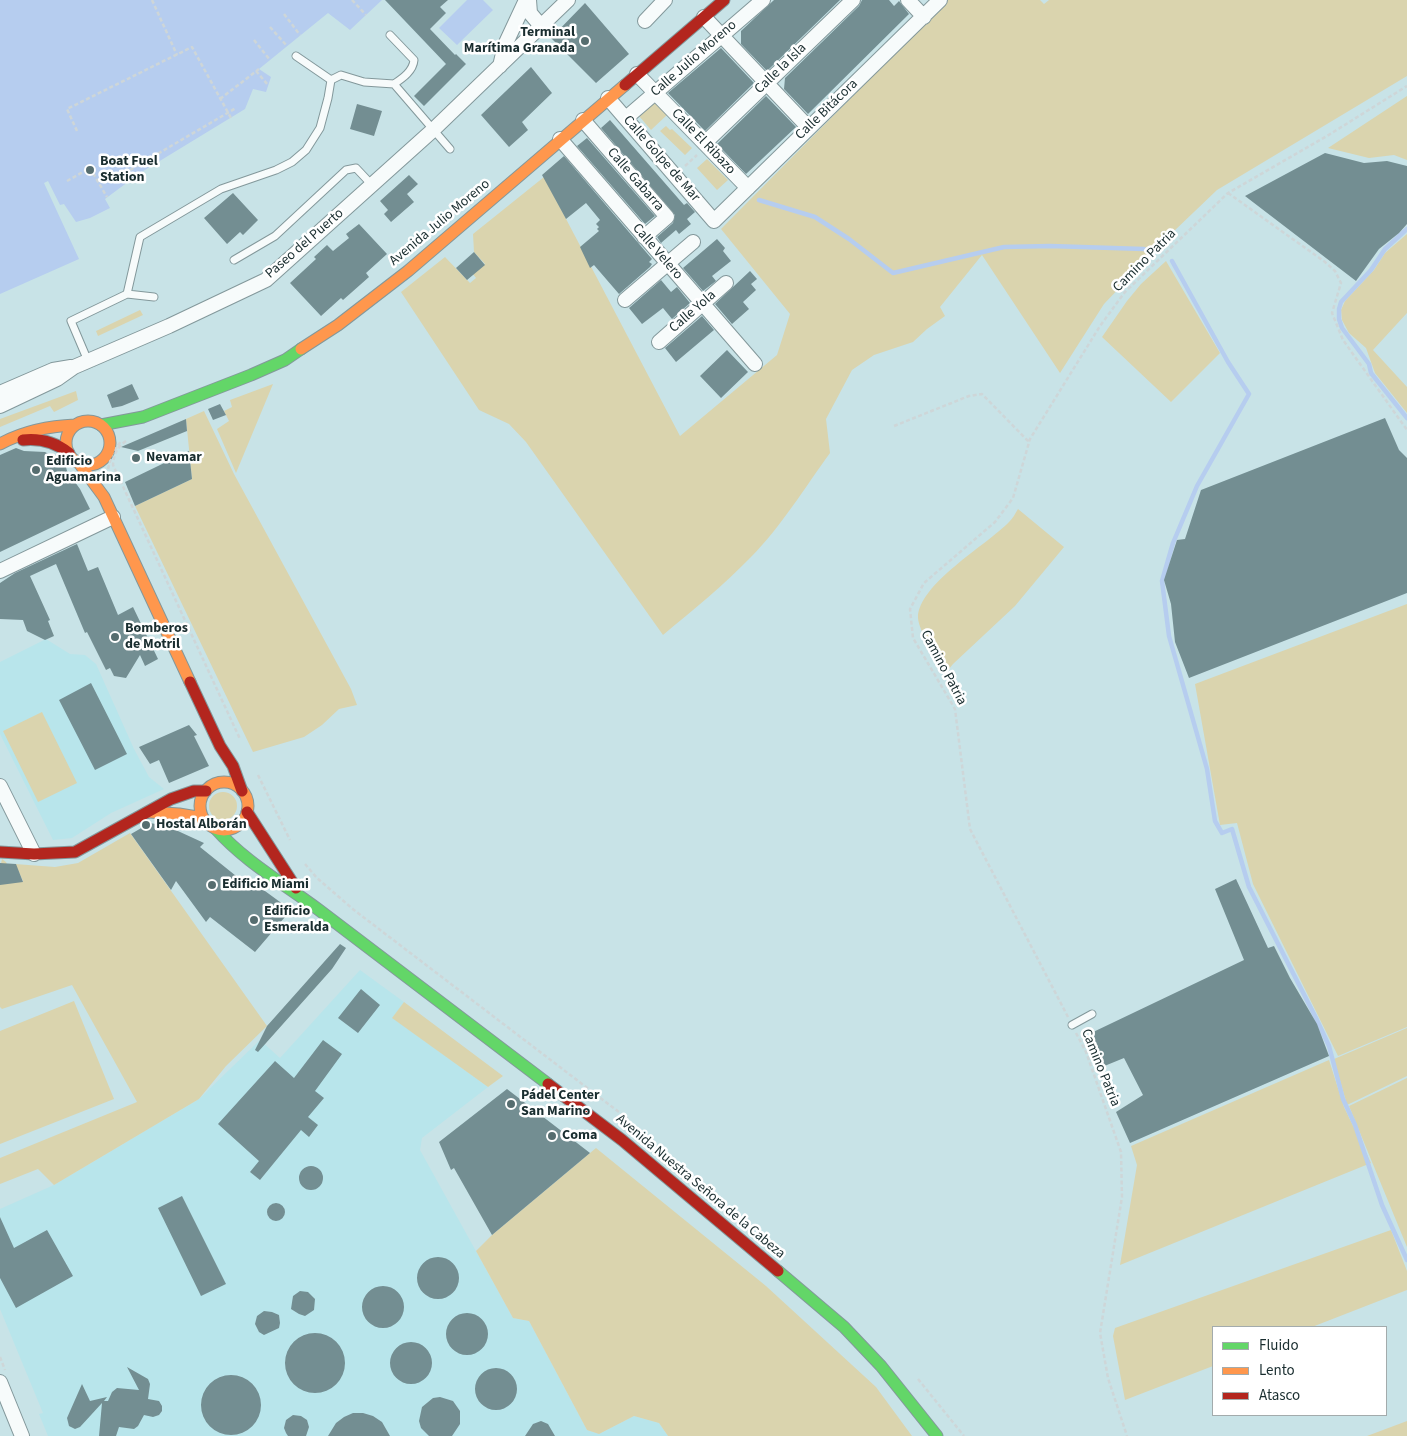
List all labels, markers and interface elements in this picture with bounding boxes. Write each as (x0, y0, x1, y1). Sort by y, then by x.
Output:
street label: Calle Julio Moreno (648, 17, 740, 101)
place label: Terminal Marítima Granada (464, 25, 575, 58)
marker: Terminal Marítima Granada (579, 35, 591, 47)
street label: Calle la Isla (752, 40, 810, 98)
street label: Calle Bitácora (792, 76, 862, 144)
street label: Calle El Ribazo (667, 106, 739, 178)
street label: Calle Golpe de Mar (619, 112, 703, 206)
street label: Calle Gabarra (603, 145, 667, 215)
place label: Boat Fuel Station (100, 154, 158, 186)
marker: Boat Fuel Station (84, 164, 96, 176)
street label: Avenida Julio Moreno (386, 176, 494, 270)
street label: Paseo del Puerto (262, 205, 348, 283)
street label: Calle Velero (628, 221, 686, 283)
street label: Camino Patria (1110, 226, 1180, 296)
street label: Calle Yola (666, 287, 720, 337)
place label: Nevamar (146, 450, 202, 466)
marker: Nevamar (130, 452, 142, 464)
place label: Edificio Aguamarina (46, 454, 121, 487)
marker: Edificio Aguamarina (30, 464, 42, 476)
place label: Bomberos de Motril (125, 621, 188, 654)
street label: Camino Patria (916, 628, 970, 708)
marker: Bomberos de Motril (109, 631, 121, 643)
place label: Hostal Alborán (156, 817, 247, 833)
marker: Hostal Alborán (140, 819, 152, 831)
place label: Edificio Miami (222, 877, 309, 893)
marker: Edificio Miami (206, 879, 218, 891)
place label: Edificio Esmeralda (264, 904, 329, 936)
marker: Edificio Esmeralda (248, 914, 260, 926)
street label: Camino Patria (1077, 1027, 1123, 1109)
place label: Pádel Center San Marino (521, 1088, 600, 1120)
marker: Pádel Center San Marino (505, 1098, 517, 1110)
street label: Avenida Nuestra Señora de la Cabeza (612, 1111, 788, 1263)
place label: Coma (562, 1128, 597, 1144)
marker: Coma (546, 1130, 558, 1142)
legend (1212, 1326, 1387, 1416)
text: Fluido (1259, 1335, 1299, 1356)
text: Lento (1259, 1360, 1295, 1381)
text: Atasco (1259, 1385, 1300, 1406)

